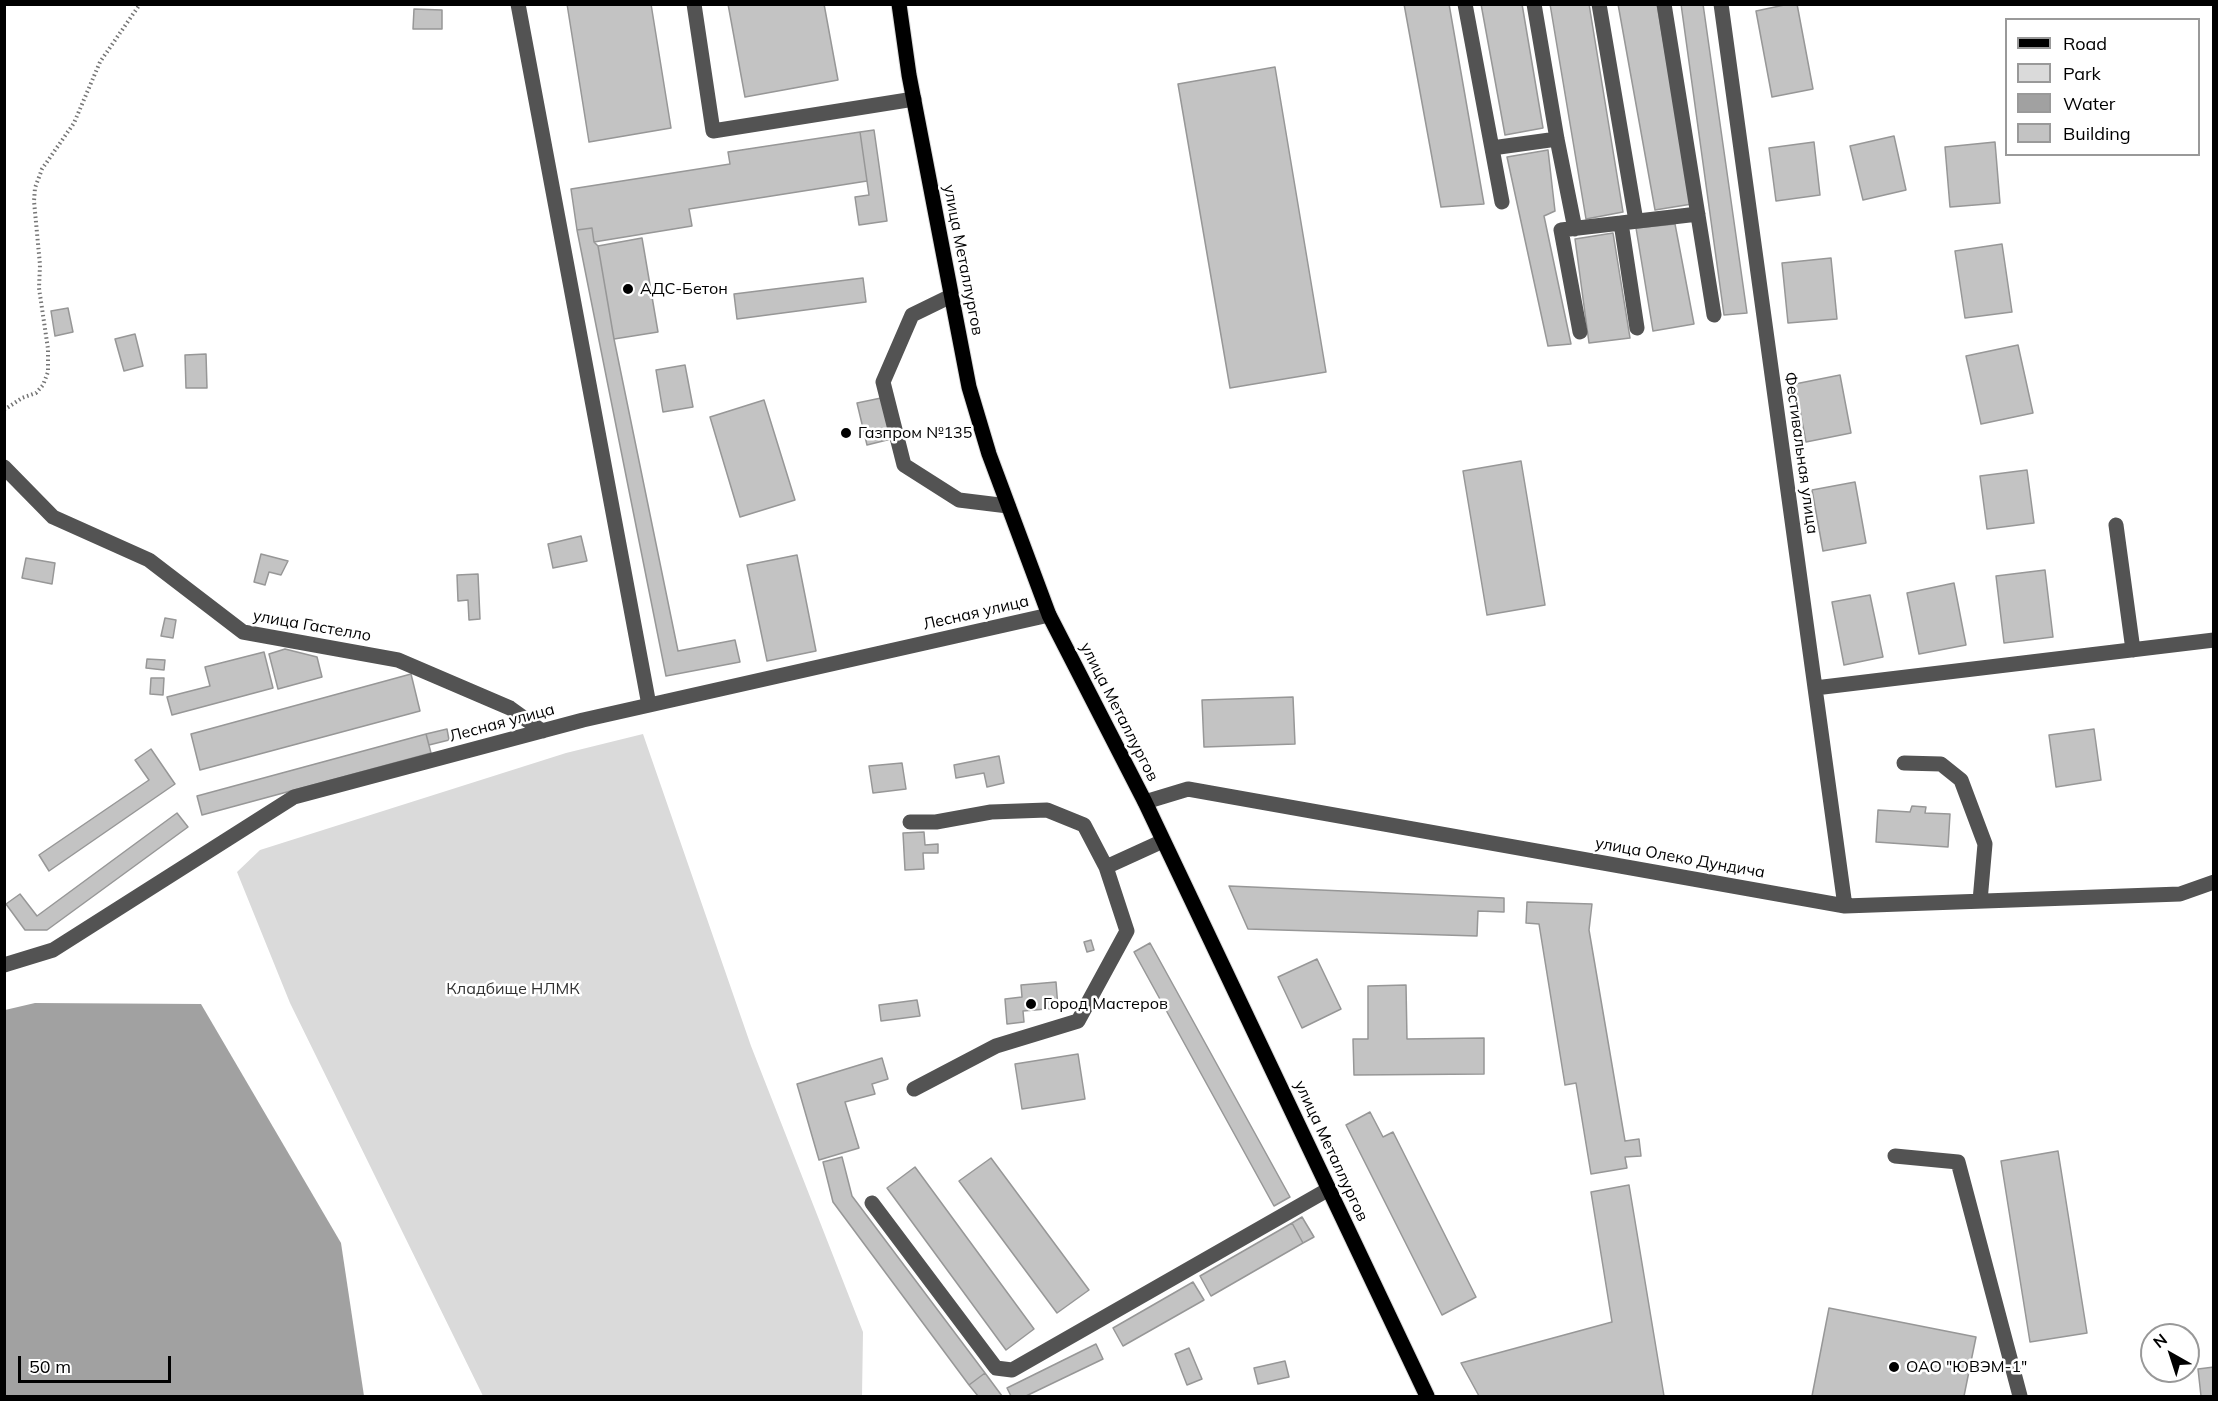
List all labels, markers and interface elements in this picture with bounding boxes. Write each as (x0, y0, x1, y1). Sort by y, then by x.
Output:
legend (2005, 18, 2200, 156)
text: Road (2063, 32, 2107, 55)
text: Park (2063, 62, 2101, 85)
text: Water (2063, 92, 2115, 115)
text: Building (2063, 122, 2131, 145)
street label: улица Металлургов (939, 183, 987, 337)
place label: АДС-Бетон (640, 279, 728, 299)
marker: АДС-Бетон (621, 282, 635, 296)
street label: Фестивальная улица (1780, 371, 1822, 535)
place label: Газпром №135 (858, 423, 972, 443)
marker: Газпром №135 (839, 426, 853, 440)
street label: Лесная улица (921, 591, 1031, 635)
street label: улица Гастелло (251, 606, 373, 646)
street label: улица Металлургов (1076, 639, 1162, 785)
street label: Лесная улица (447, 700, 557, 746)
street label: улица Олеко Дундича (1594, 834, 1766, 882)
park label: Кладбище НЛМК (446, 979, 580, 999)
place label: Город Мастеров (1043, 994, 1168, 1014)
marker: Город Мастеров (1024, 997, 1038, 1011)
street label: улица Металлургов (1290, 1078, 1372, 1224)
north arrow (2140, 1323, 2200, 1383)
text: N (2149, 1329, 2171, 1352)
scale bar (21, 1344, 174, 1382)
text: 50 m (29, 1355, 71, 1378)
place label: ОАО "ЮВЭМ-1" (1906, 1357, 2027, 1377)
marker: ОАО "ЮВЭМ-1" (1887, 1360, 1901, 1374)

